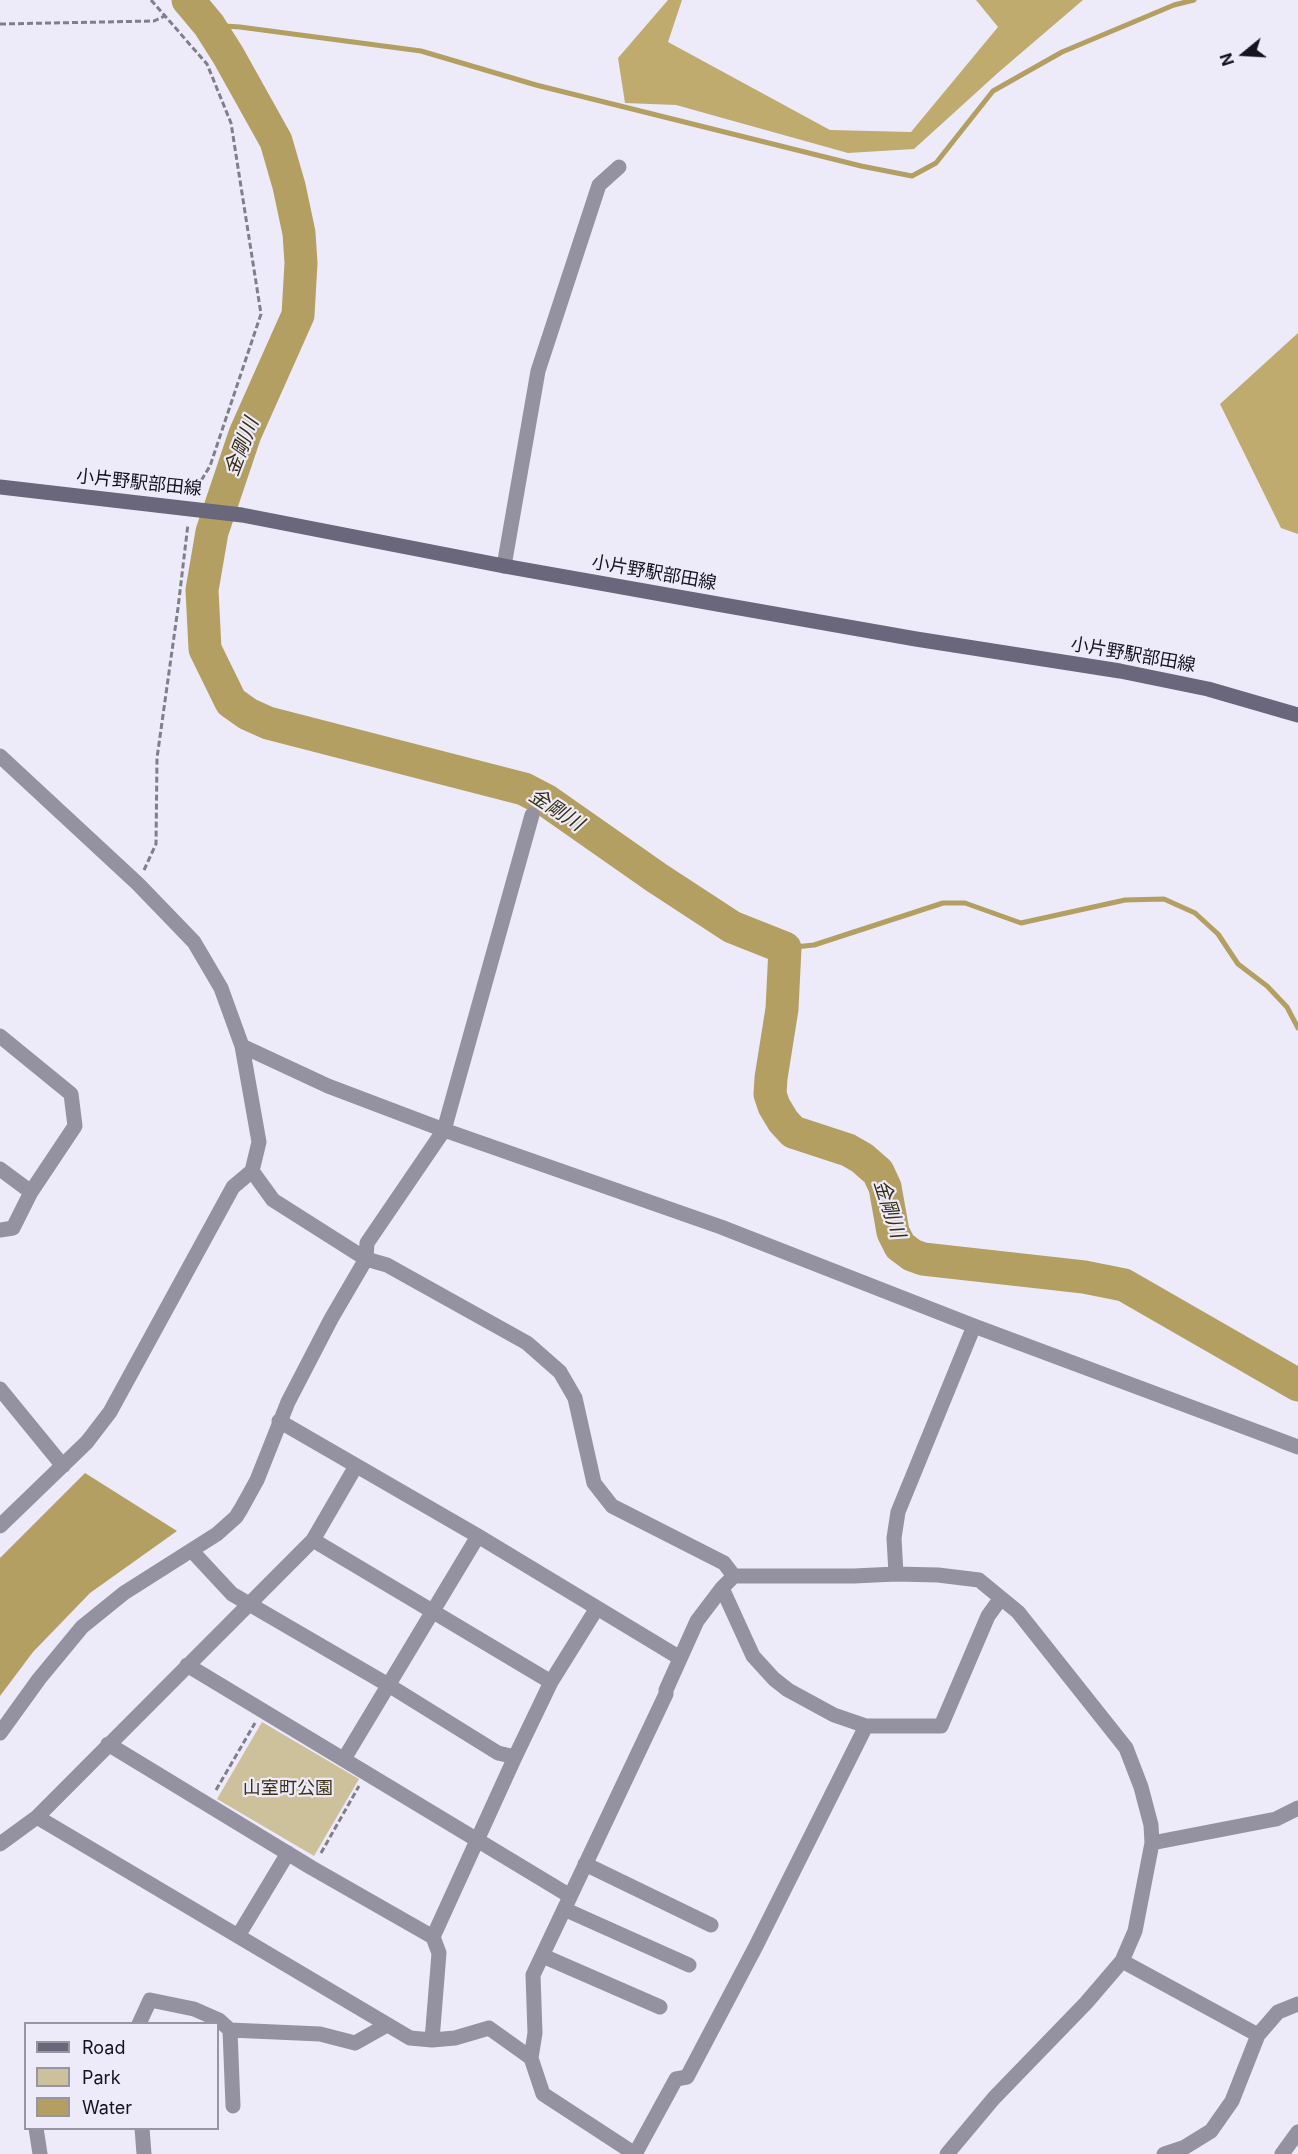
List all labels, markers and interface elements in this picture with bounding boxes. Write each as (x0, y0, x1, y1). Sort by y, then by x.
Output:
north arrow (1214, 24, 1274, 84)
text: N (1215, 51, 1238, 68)
water label: 金剛川 (220, 415, 264, 479)
street label: 小片野駅部田線 (75, 466, 203, 500)
street label: 小片野駅部田線 (590, 551, 718, 595)
street label: 小片野駅部田線 (1069, 633, 1197, 677)
water label: 金剛川 (524, 784, 588, 836)
water label: 金剛川 (868, 1177, 910, 1241)
park label: 山室町公園 (243, 1778, 333, 1800)
legend (24, 2022, 219, 2130)
text: Road (82, 2037, 125, 2058)
text: Park (82, 2067, 121, 2088)
text: Water (82, 2097, 132, 2118)

